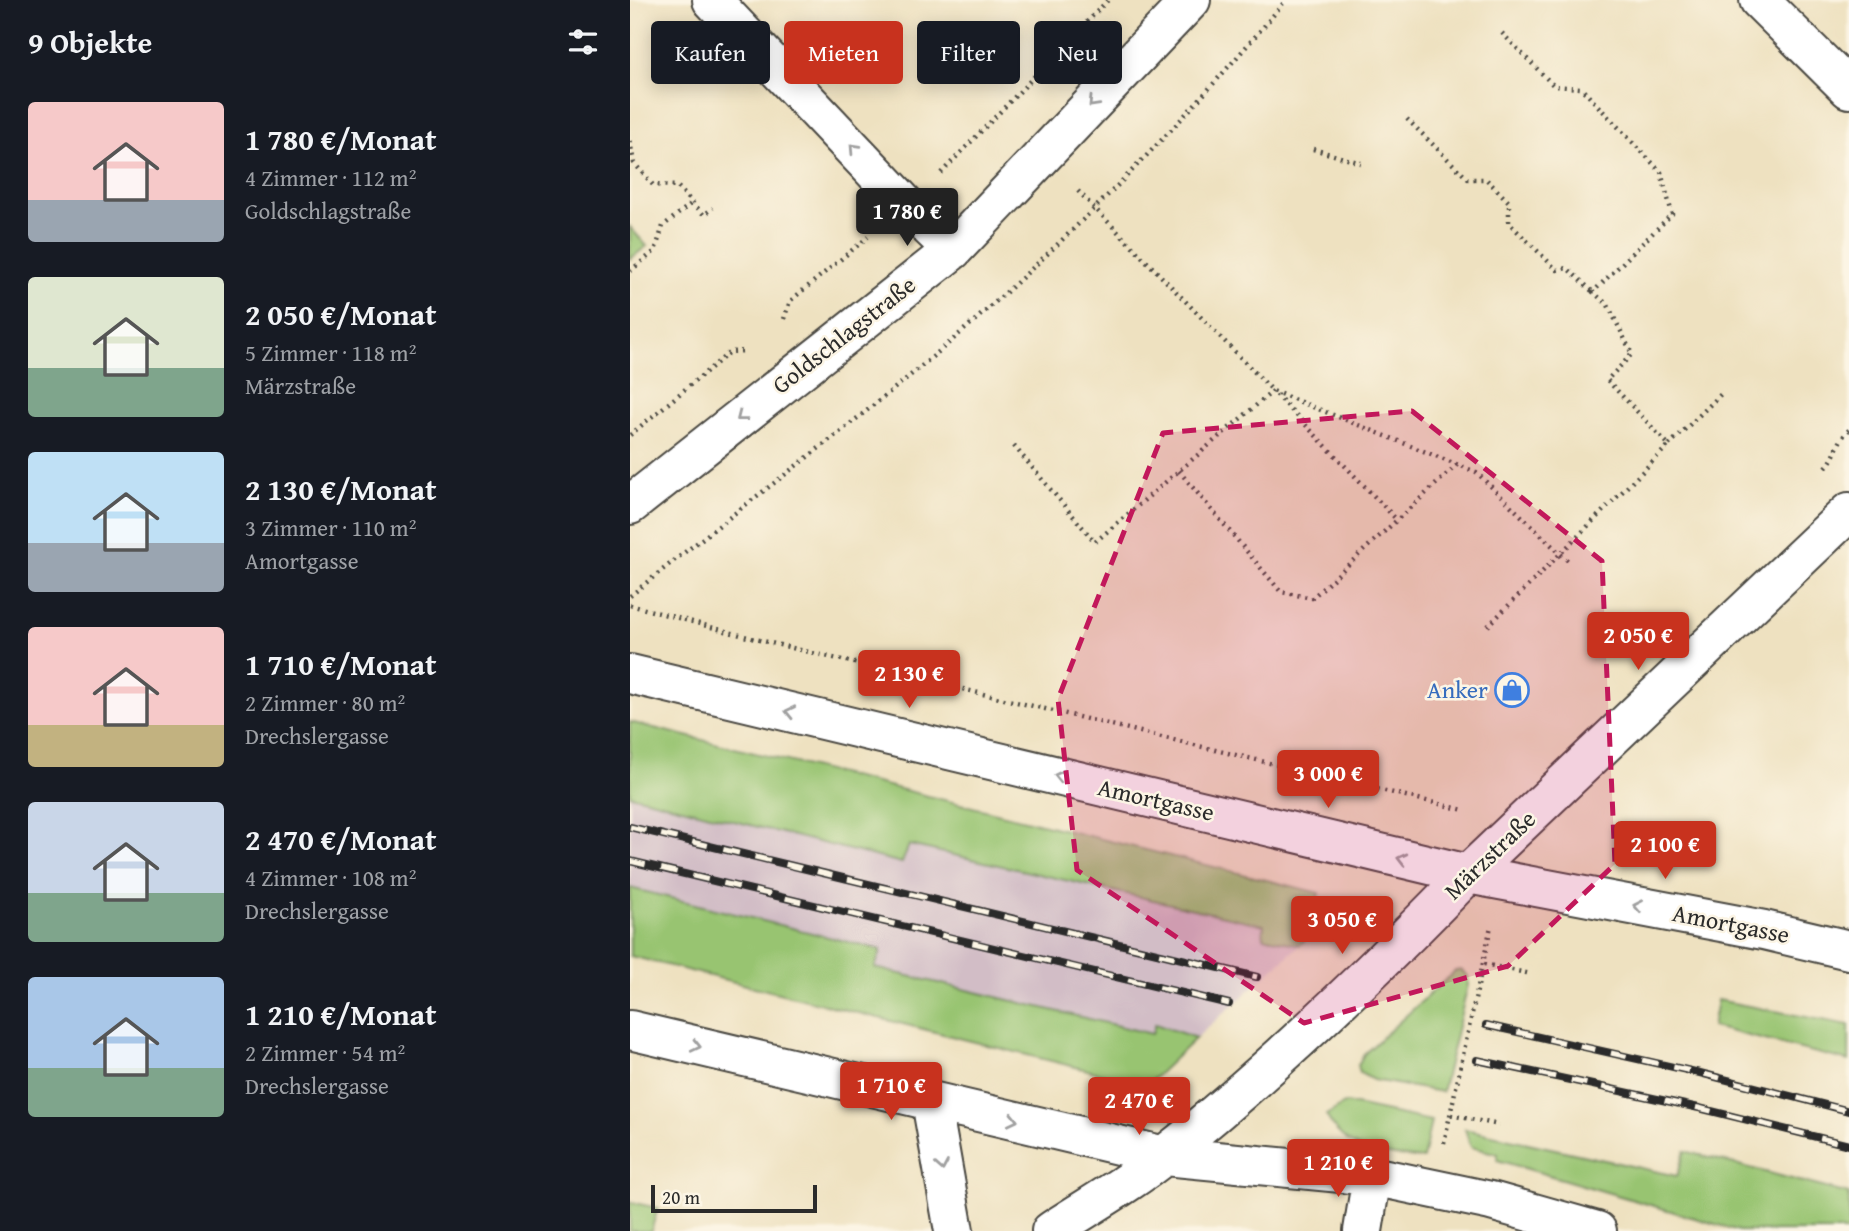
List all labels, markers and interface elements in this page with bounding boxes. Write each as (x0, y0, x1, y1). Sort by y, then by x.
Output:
text: 9 Objekte (28, 20, 152, 64)
chip: Kaufen (651, 21, 770, 84)
chip: Mieten (784, 21, 903, 84)
chip: Filter (917, 21, 1020, 84)
chip: Neu (1034, 21, 1122, 84)
icon: filters (564, 23, 602, 61)
one-way arrow (1089, 95, 1101, 108)
text: 1 780 €/Monat (245, 117, 437, 161)
icon: home (84, 130, 168, 214)
one-way arrow (849, 143, 862, 156)
text: 4 Zimmer · 112 m² (245, 161, 416, 194)
pin: 1 780 € (842, 188, 972, 248)
text: Goldschlagstraße (245, 194, 411, 227)
text: 1 780 € (872, 194, 942, 227)
street label: Goldschlagstraße (765, 267, 923, 402)
text: 2 050 €/Monat (245, 292, 437, 336)
icon: home (84, 305, 168, 389)
text: 5 Zimmer · 118 m² (245, 336, 416, 369)
text: Märzstraße (245, 369, 356, 402)
one-way arrow (737, 408, 749, 421)
text: 2 130 €/Monat (245, 467, 437, 511)
icon: home (84, 480, 168, 564)
text: 3 Zimmer · 110 m² (245, 511, 416, 544)
text: Amortgasse (245, 544, 358, 577)
pin: 2 050 € (1573, 612, 1703, 672)
text: 2 050 € (1603, 618, 1673, 651)
text: 1 710 €/Monat (245, 642, 437, 686)
pin: 2 130 € (844, 650, 974, 710)
icon: home (84, 655, 168, 739)
text: 2 130 € (874, 656, 944, 689)
shop icon: Anker (1493, 671, 1531, 709)
place label: Anker (1427, 672, 1488, 707)
text: 2 Zimmer · 80 m² (245, 686, 405, 719)
one-way arrow (784, 706, 796, 720)
text: Drechslergasse (245, 719, 389, 752)
pin: 3 000 € (1263, 750, 1393, 810)
text: 3 000 € (1293, 756, 1363, 789)
street label: Amortgasse (1095, 769, 1218, 830)
one-way arrow (1053, 770, 1065, 784)
street label: Märzstraße (1436, 802, 1543, 907)
text: 2 470 €/Monat (245, 817, 437, 861)
pin: 2 100 € (1600, 822, 1730, 881)
text: 2 100 € (1630, 827, 1700, 860)
icon: home (84, 830, 168, 914)
one-way arrow (1396, 852, 1408, 867)
text: 4 Zimmer · 108 m² (245, 861, 416, 894)
text: Drechslergasse (245, 894, 389, 927)
street label: Amortgasse (1670, 895, 1793, 952)
pin: 3 050 € (1277, 897, 1407, 956)
one-way arrow (1632, 900, 1644, 915)
text: 3 050 € (1307, 902, 1377, 935)
text: 1 210 €/Monat (245, 992, 437, 1036)
icon: home (84, 1005, 168, 1089)
text: 2 Zimmer · 54 m² (245, 1036, 405, 1069)
one-way arrow (690, 1038, 702, 1052)
pin: 1 710 € (826, 1062, 956, 1122)
text: 1 710 € (856, 1068, 926, 1101)
text: Drechslergasse (245, 1069, 389, 1102)
pin: 2 470 € (1074, 1078, 1204, 1137)
text: 2 470 € (1104, 1083, 1174, 1116)
one-way arrow (1007, 1112, 1019, 1126)
pin: 1 210 € (1273, 1140, 1403, 1199)
text: 1 210 € (1303, 1145, 1373, 1178)
one-way arrow (934, 1160, 949, 1172)
scale bar (651, 1182, 817, 1214)
text: 20 m (662, 1183, 700, 1211)

